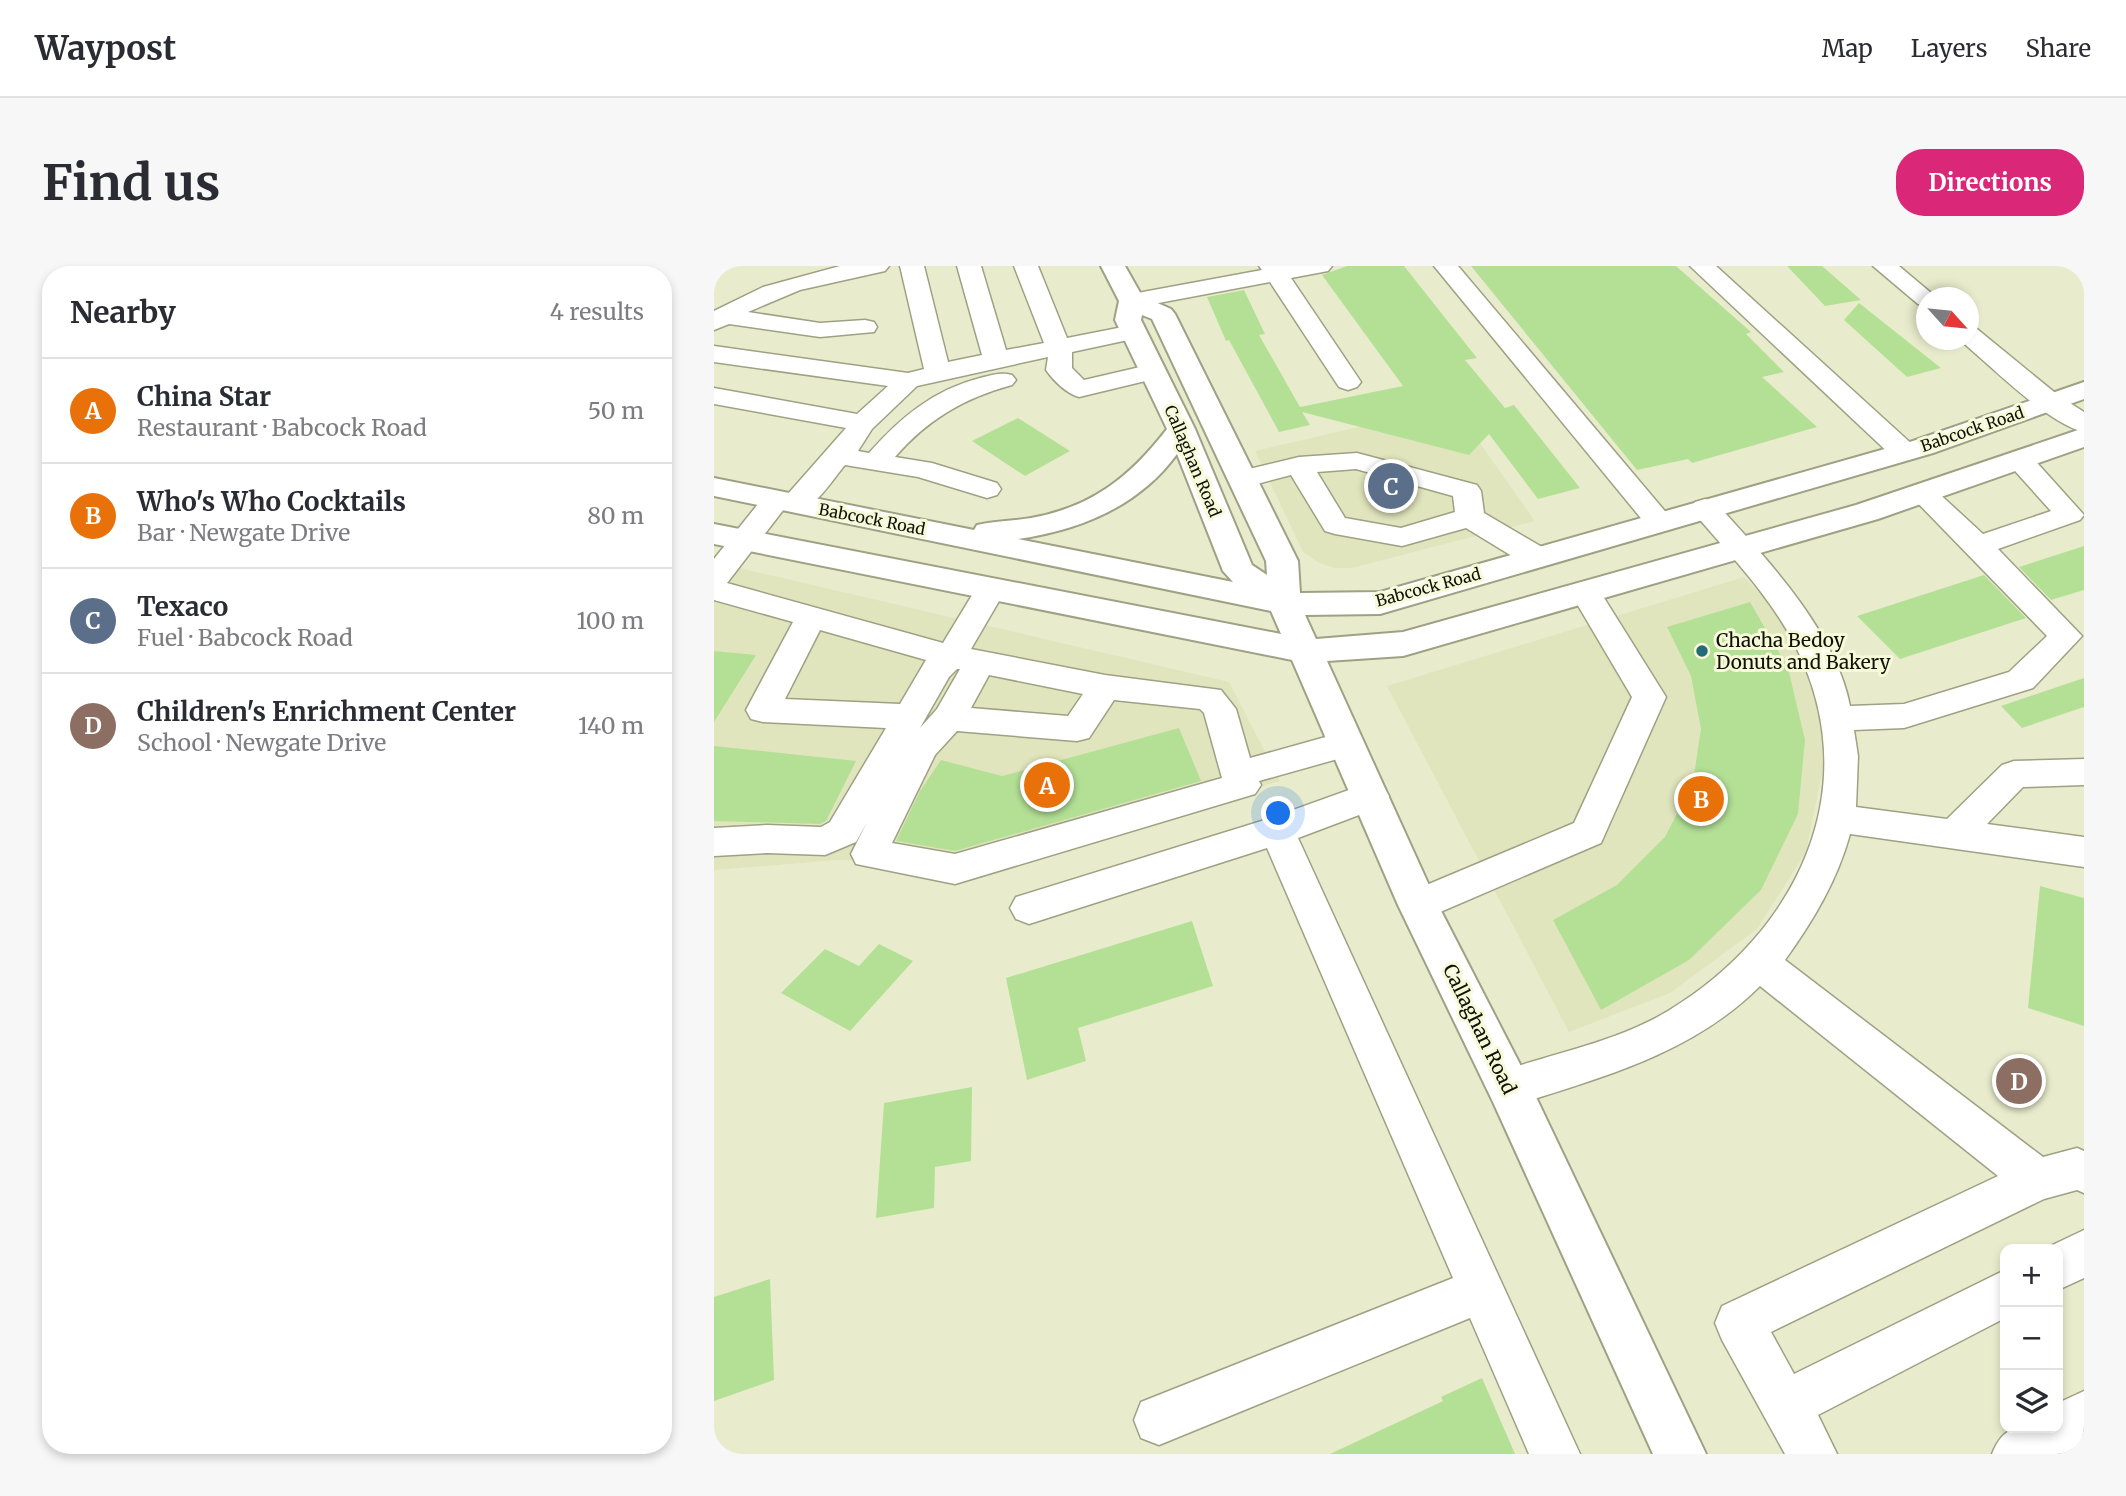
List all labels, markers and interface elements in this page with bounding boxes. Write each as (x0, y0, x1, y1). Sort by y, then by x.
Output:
text: Waypost (35, 28, 176, 69)
text: Map (1822, 33, 1873, 64)
text: Layers (1911, 33, 1987, 64)
text: Share (2025, 33, 2091, 64)
button: Directions (1896, 149, 2084, 216)
text: Find us (42, 152, 220, 213)
north arrow (1916, 287, 1979, 350)
text: Nearby (70, 293, 176, 331)
text: 4 results (550, 297, 644, 326)
text: China Star (137, 380, 271, 413)
text: A (85, 396, 101, 425)
text: 50 m (588, 396, 644, 425)
street label: Callaghan Road (1160, 402, 1226, 520)
street label: Babcock Road (1918, 402, 2027, 456)
text: Restaurant · Babcock Road (137, 413, 427, 442)
pin: C (1368, 460, 1414, 512)
text: Who's Who Cocktails (137, 485, 406, 518)
street label: Babcock Road (817, 499, 927, 539)
text: B (85, 501, 101, 530)
text: 80 m (587, 501, 644, 530)
text: Bar · Newgate Drive (137, 518, 350, 547)
street label: Babcock Road (1373, 563, 1483, 611)
text: Texaco (137, 590, 228, 623)
text: C (85, 606, 101, 635)
text: 100 m (576, 606, 644, 635)
text: Fuel · Babcock Road (137, 623, 353, 652)
place label: Chacha Bedoy Donuts and Bakery (1716, 628, 1890, 674)
marker: Chacha Bedoy Donuts and Bakery (1694, 643, 1710, 659)
text: Children's Enrichment Center (137, 695, 516, 728)
text: D (84, 711, 102, 740)
text: 140 m (578, 711, 644, 740)
text: School · Newgate Drive (137, 728, 386, 757)
pin: A (1024, 759, 1070, 811)
pin: B (1678, 773, 1724, 825)
your location (1261, 796, 1295, 830)
street label: Callaghan Road (1438, 960, 1522, 1098)
pin: D (1996, 1055, 2042, 1107)
map controls (2000, 1244, 2063, 1433)
button: + (2000, 1244, 2063, 1307)
button: − (2000, 1307, 2063, 1370)
button: layers (2000, 1370, 2063, 1433)

